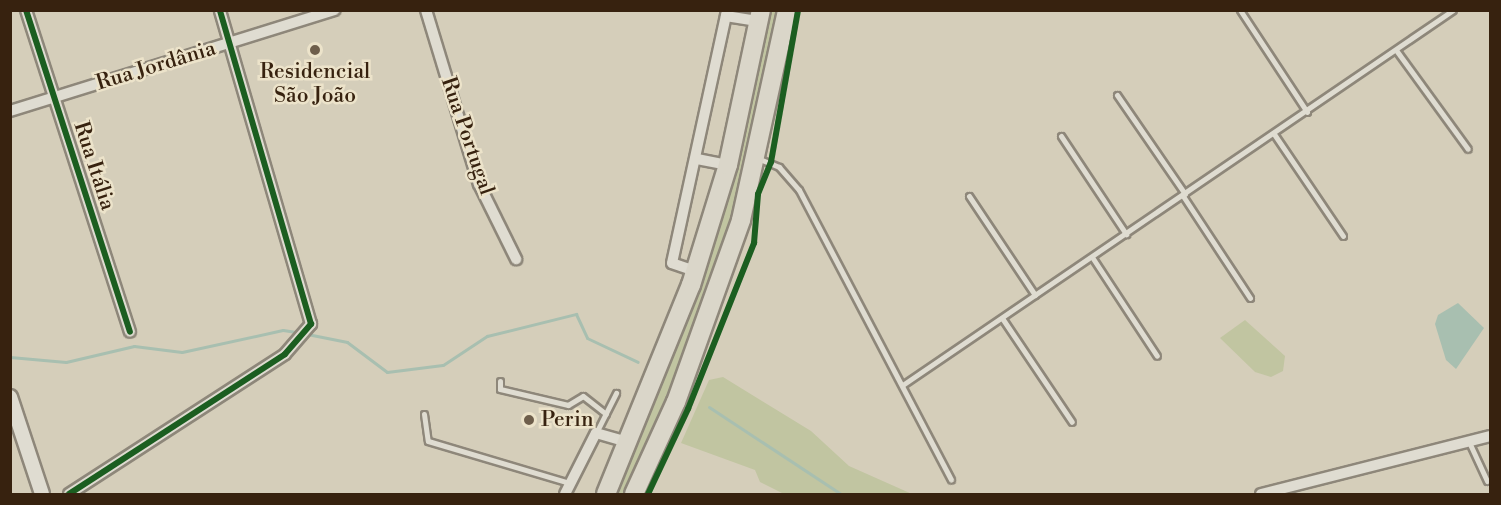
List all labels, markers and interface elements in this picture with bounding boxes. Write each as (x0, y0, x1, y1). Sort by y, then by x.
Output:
street label: Rua Jordânia (93, 36, 219, 96)
marker: Residencial São João (308, 43, 322, 57)
place label: Residencial São João (260, 59, 370, 109)
street label: Rua Portugal (435, 74, 499, 198)
street label: Rua Itália (68, 119, 120, 213)
place label: Perin (541, 407, 594, 433)
marker: Perin (522, 413, 536, 427)

